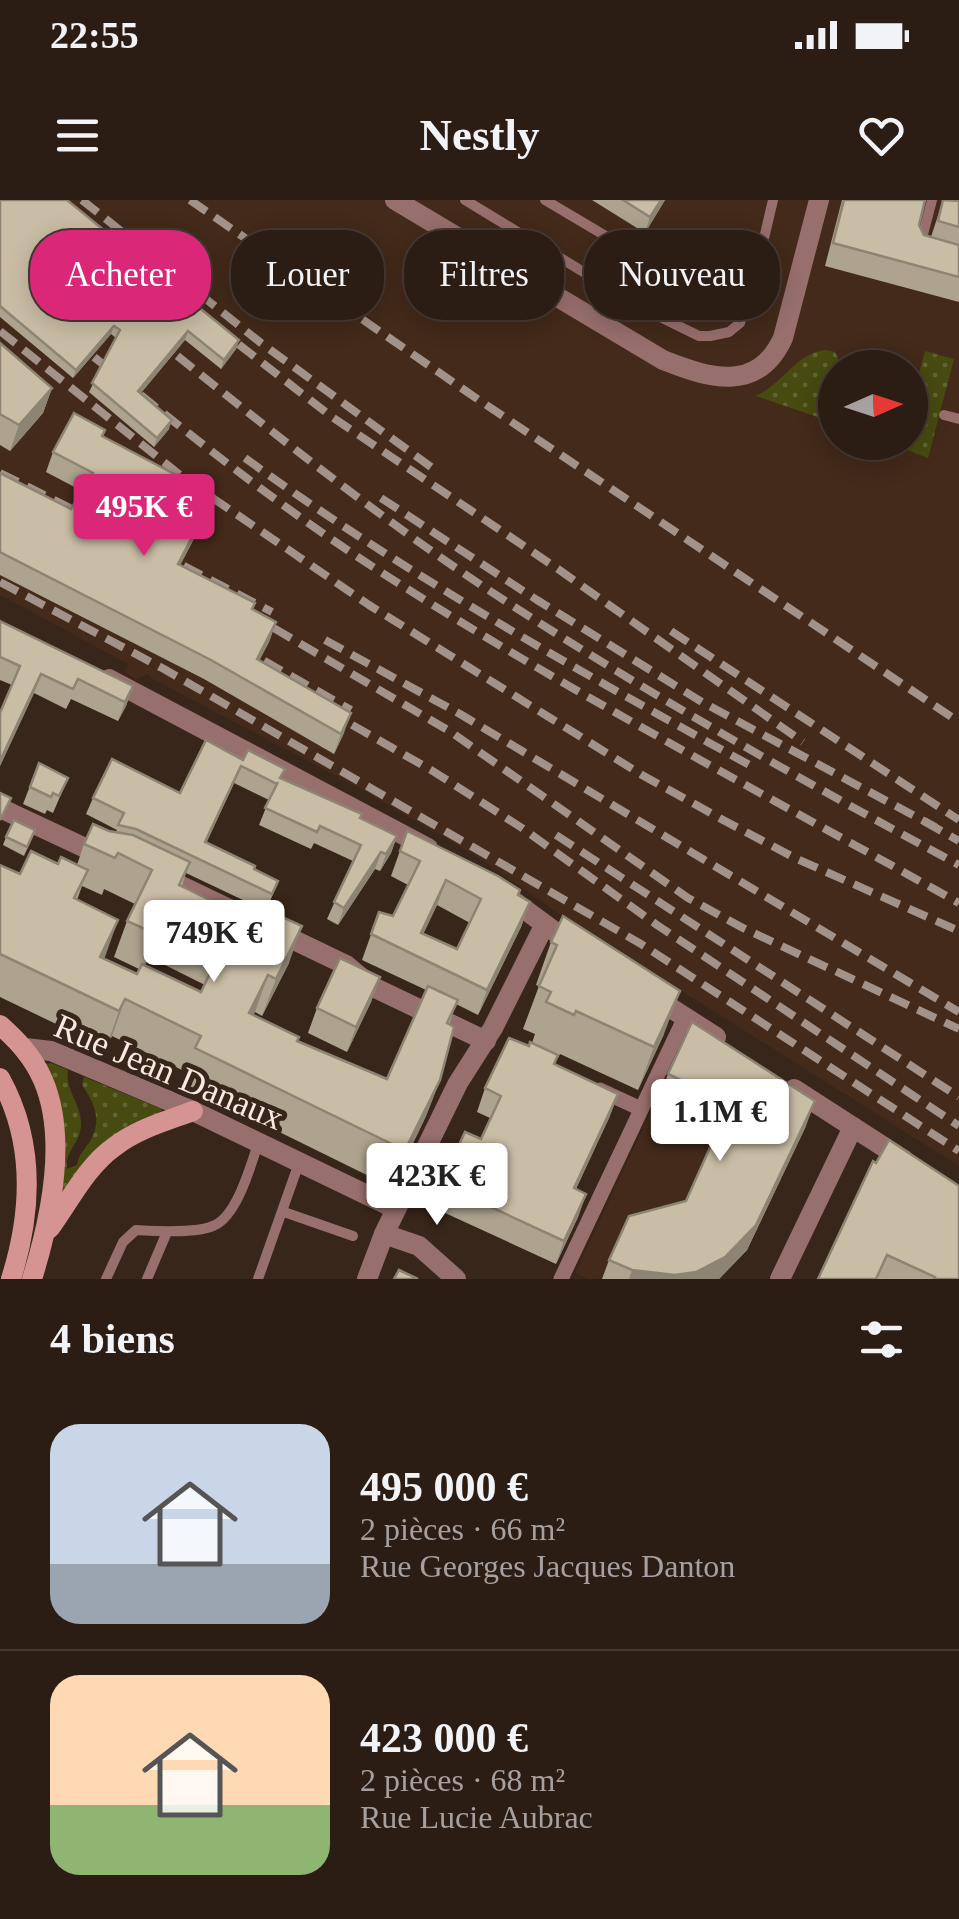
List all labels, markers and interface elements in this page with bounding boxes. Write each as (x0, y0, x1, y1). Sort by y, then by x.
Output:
text: 22:55 (50, 14, 139, 56)
icon: menu (50, 108, 105, 163)
icon: heart (854, 108, 909, 163)
text: Nestly (420, 110, 539, 160)
chip: Acheter (30, 230, 211, 320)
chip: Louer (231, 230, 384, 320)
chip: Filtres (404, 230, 564, 320)
chip: Nouveau (584, 230, 780, 320)
north arrow (818, 350, 928, 460)
map controls (818, 350, 928, 460)
pin: 495K € (63, 474, 225, 559)
text: 495K € (96, 488, 192, 524)
pin: 749K € (133, 900, 295, 985)
text: 749K € (166, 914, 262, 950)
street label: Rue Jean Danaux (49, 1006, 290, 1138)
pin: 1.1M € (639, 1079, 801, 1164)
text: 1.1M € (673, 1093, 767, 1129)
pin: 423K € (356, 1143, 518, 1228)
text: 423K € (389, 1157, 485, 1193)
icon: filters (854, 1312, 909, 1367)
text: 4 biens (50, 1316, 175, 1362)
icon: home (130, 1464, 250, 1584)
text: 495 000 € (360, 1464, 528, 1510)
text: 2 pièces · 66 m² (360, 1511, 565, 1547)
text: Rue Georges Jacques Danton (360, 1548, 735, 1584)
icon: home (130, 1715, 250, 1835)
text: 423 000 € (360, 1715, 528, 1761)
text: 2 pièces · 68 m² (360, 1762, 565, 1798)
text: Rue Lucie Aubrac (360, 1799, 593, 1835)

